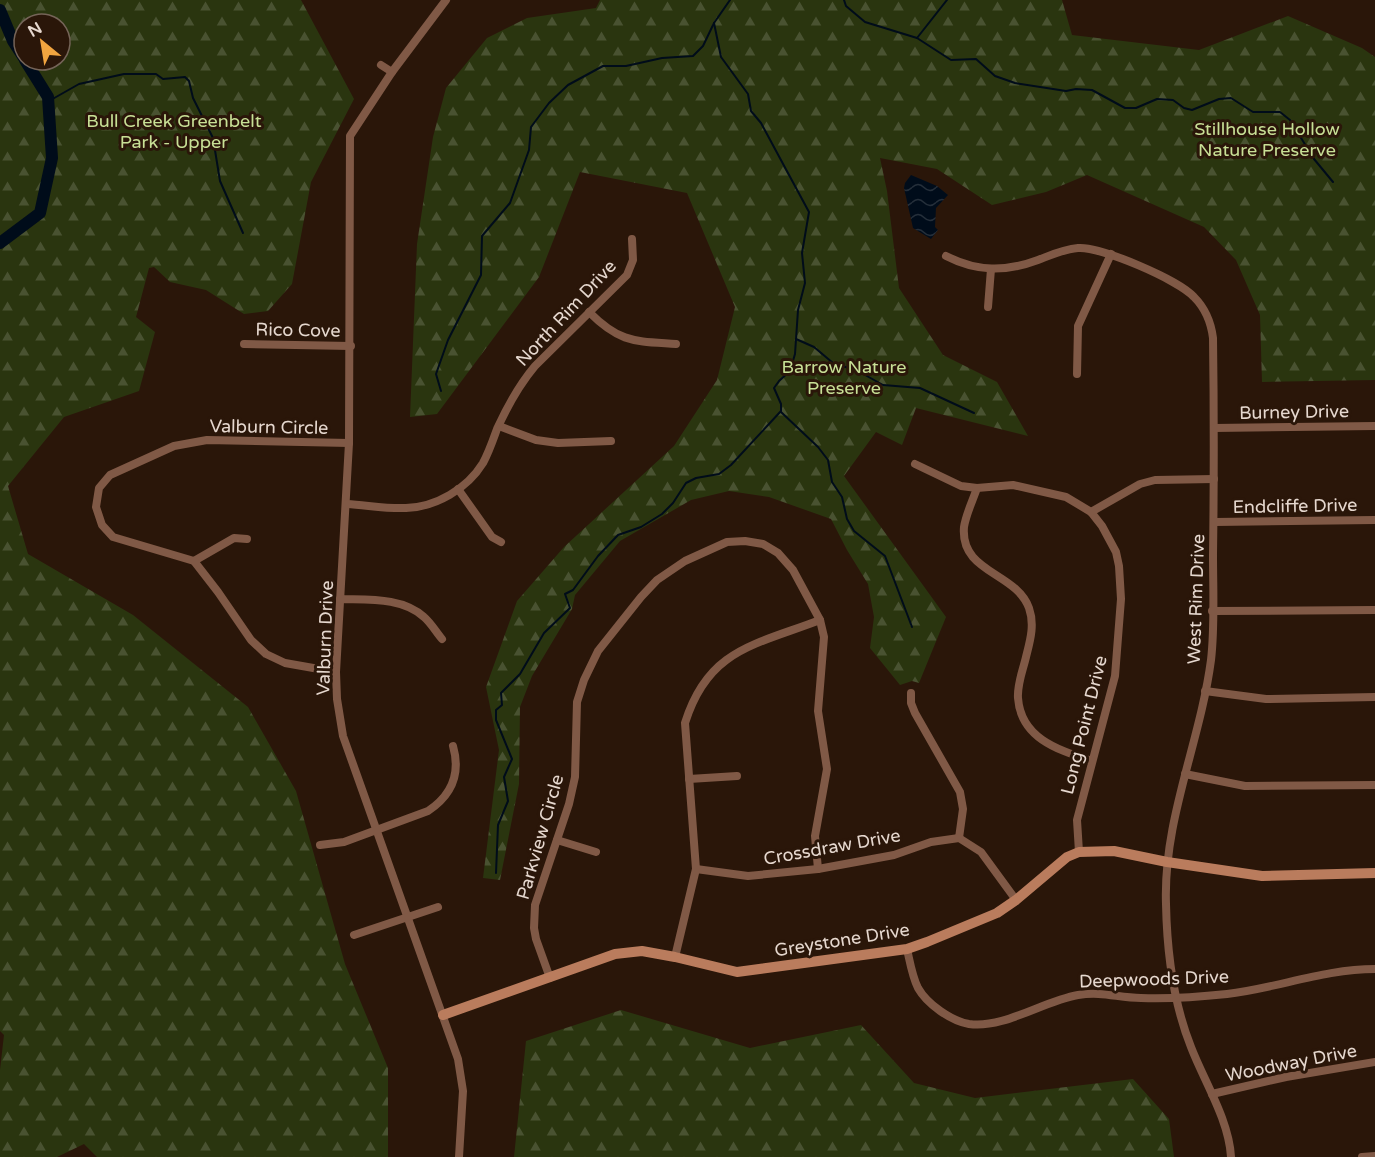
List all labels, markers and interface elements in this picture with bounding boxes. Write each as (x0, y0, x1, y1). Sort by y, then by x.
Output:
north arrow (12, 12, 72, 72)
text: N (24, 18, 46, 42)
park label: Bull Creek Greenbelt Park - Upper (86, 110, 262, 153)
park label: Stillhouse Hollow Nature Preserve (1194, 118, 1340, 161)
street label: North Rim Drive (511, 255, 621, 371)
street label: Rico Cove (255, 318, 341, 342)
park label: Barrow Nature Preserve (782, 356, 906, 399)
street label: Burney Drive (1239, 400, 1349, 424)
street label: Valburn Circle (209, 415, 329, 439)
street label: Endcliffe Drive (1232, 494, 1358, 518)
street label: West Rim Drive (1183, 533, 1209, 665)
street label: Valburn Drive (312, 580, 338, 696)
street label: Long Point Drive (1056, 653, 1112, 797)
street label: Parkview Circle (512, 772, 568, 902)
street label: Crossdraw Drive (762, 824, 902, 870)
street label: Greystone Drive (773, 918, 911, 962)
street label: Deepwoods Drive (1079, 965, 1229, 993)
street label: Woodway Drive (1223, 1039, 1359, 1087)

